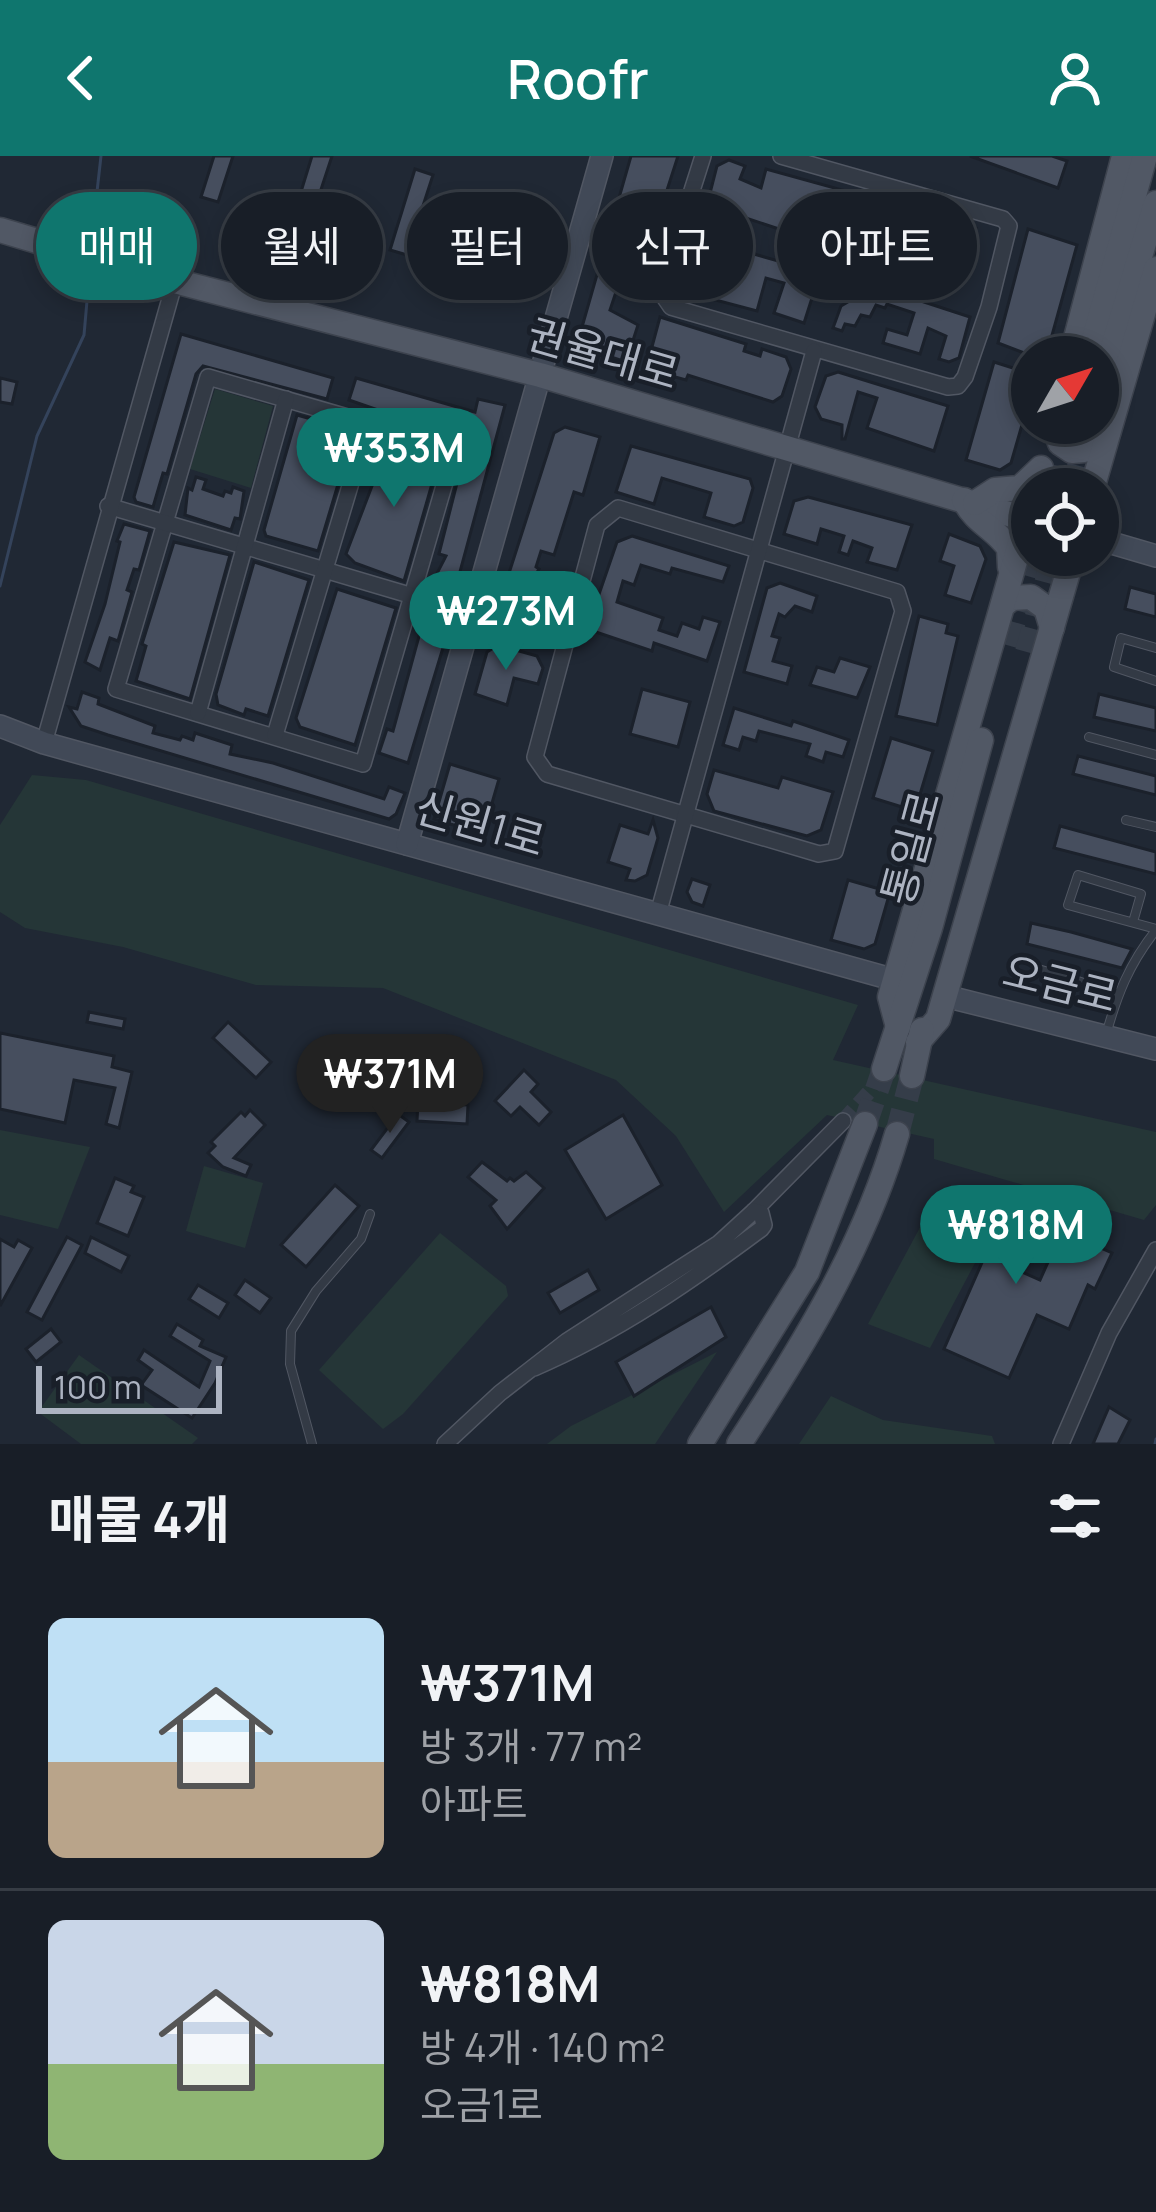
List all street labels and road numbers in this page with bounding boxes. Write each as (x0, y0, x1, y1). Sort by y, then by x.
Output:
street label: 권율대로 (521, 304, 686, 402)
street label: 신원1로 (409, 777, 552, 869)
street label: 통일로 (867, 784, 953, 911)
street label: 오금로 (997, 941, 1123, 1025)

